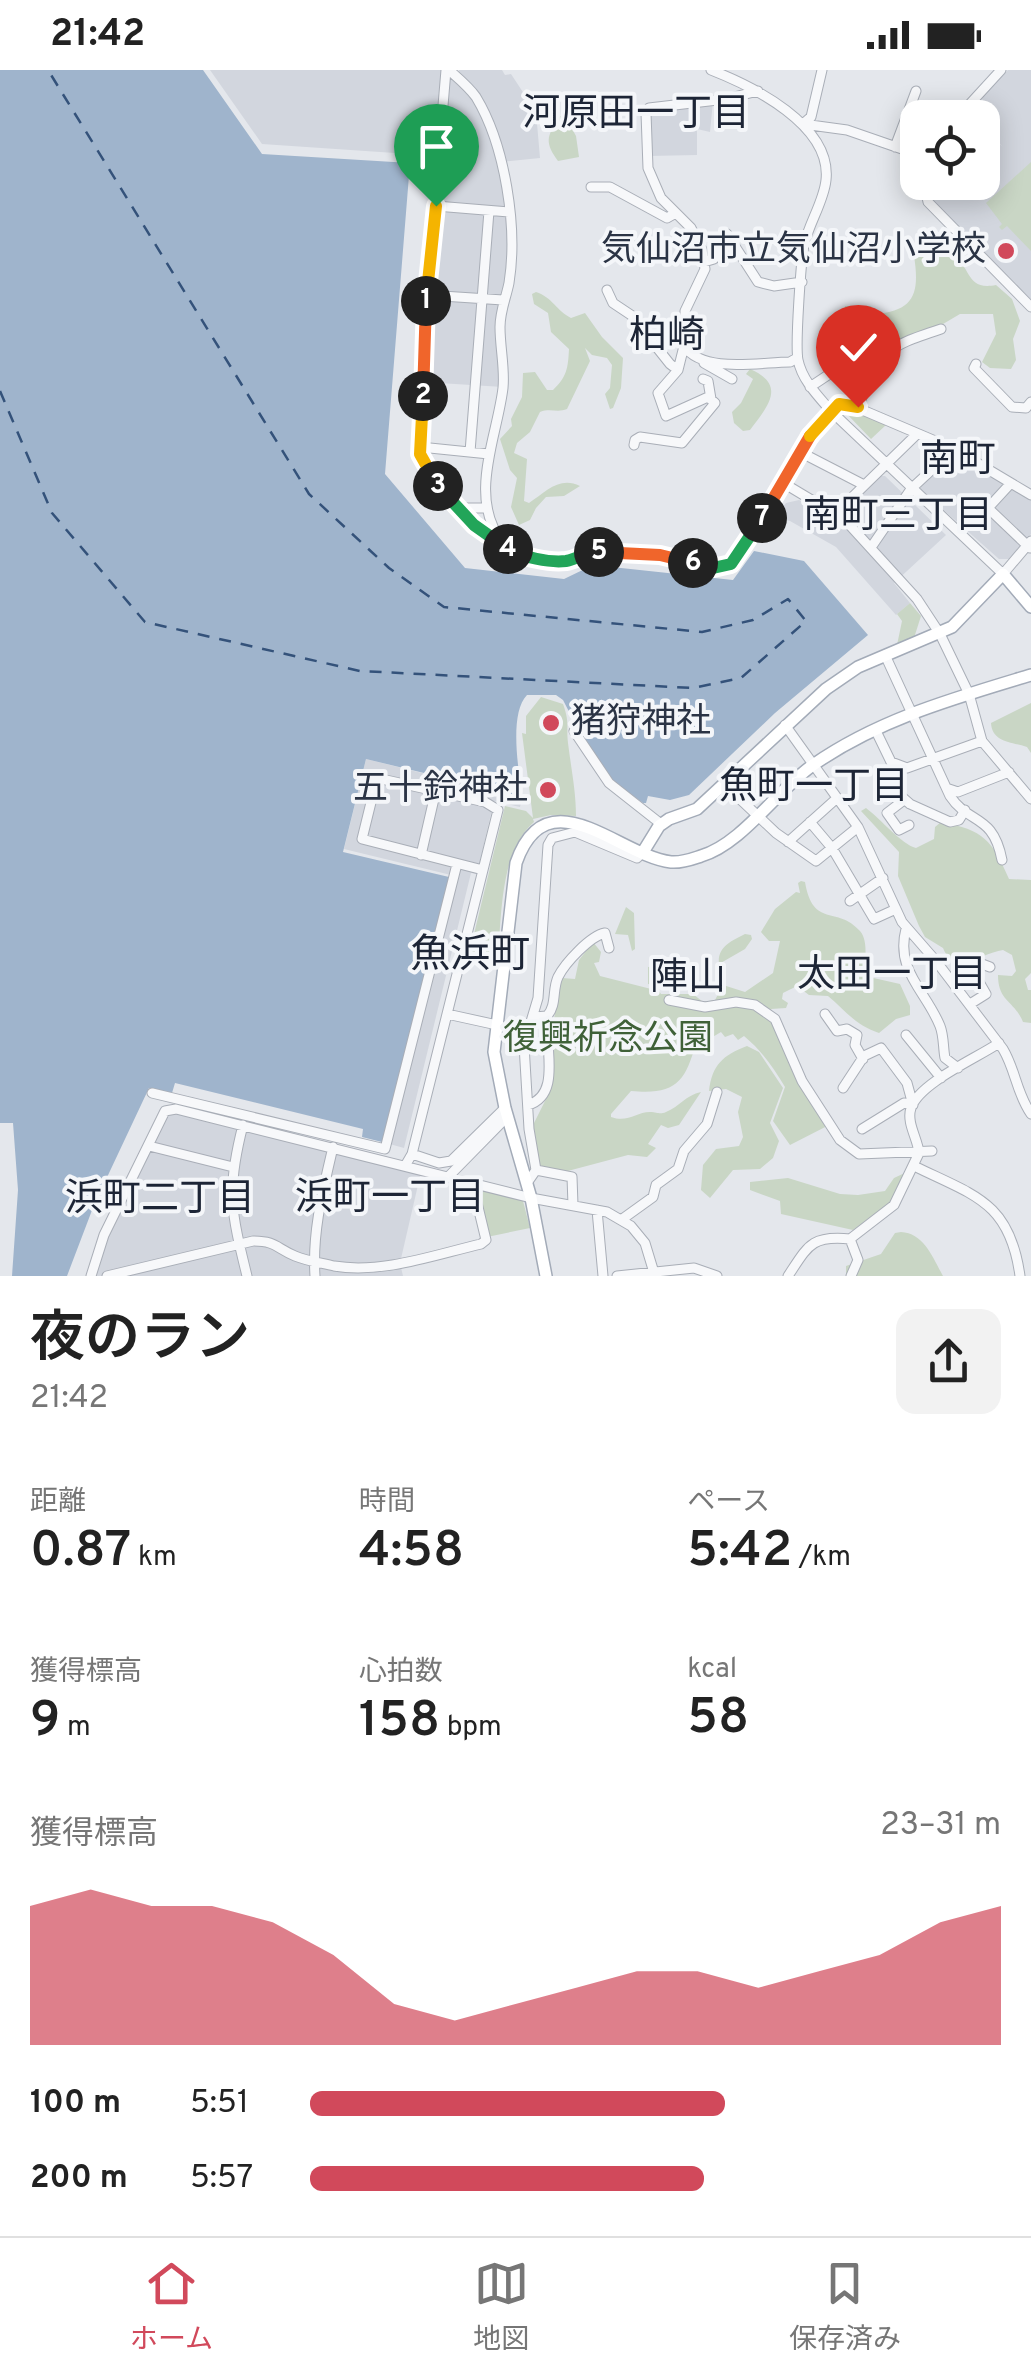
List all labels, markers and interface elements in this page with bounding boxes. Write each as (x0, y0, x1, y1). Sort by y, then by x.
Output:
text: 21:42 (50, 11, 145, 60)
district label: 河原田一丁目 (522, 91, 750, 140)
map controls (900, 100, 1000, 200)
button: locate (900, 100, 1000, 200)
pin (394, 104, 479, 207)
icon: arrive (409, 119, 464, 174)
place label: 気仙沼市立気仙沼小学校 (601, 229, 986, 273)
marker: 気仙沼市立気仙沼小学校 (995, 240, 1017, 262)
pin: 1 (401, 276, 451, 326)
text: 1 (420, 283, 432, 319)
pin (816, 305, 901, 408)
district label: 柏崎 (629, 313, 705, 362)
icon: check (831, 320, 886, 375)
pin: 2 (398, 371, 448, 421)
text: 2 (414, 378, 432, 414)
district label: 南町 (920, 437, 996, 486)
pin: 3 (413, 461, 463, 511)
text: 3 (430, 468, 446, 504)
pin: 7 (737, 493, 787, 543)
district label: 南町三丁目 (803, 493, 993, 542)
text: 7 (754, 500, 770, 536)
pin: 4 (483, 524, 533, 574)
pin: 5 (574, 527, 624, 577)
text: 4 (499, 531, 517, 567)
text: 5 (590, 534, 608, 570)
pin: 6 (668, 538, 718, 588)
text: 6 (684, 545, 702, 581)
place label: 猪狩神社 (571, 701, 711, 745)
marker: 猪狩神社 (540, 712, 562, 734)
district label: 魚町一丁目 (719, 764, 909, 813)
place label: 五十鈴神社 (353, 768, 528, 812)
marker: 五十鈴神社 (537, 779, 559, 801)
district label: 魚浜町 (410, 932, 530, 982)
district label: 太田一丁目 (797, 952, 987, 1001)
district label: 陣山 (650, 955, 726, 1004)
park label: 復興祈念公園 (503, 1018, 713, 1062)
district label: 浜町一丁目 (295, 1175, 485, 1224)
district label: 浜町二丁目 (65, 1176, 255, 1225)
text: 夜のラン (30, 1306, 250, 1376)
button: share (896, 1309, 1001, 1414)
text: 21:42 (30, 1379, 108, 1419)
text: 距離 (30, 1485, 86, 1521)
text: 時間 (359, 1485, 415, 1521)
text: ペース (687, 1485, 770, 1521)
text: 0.87 (30, 1521, 131, 1584)
text: 4:58 (359, 1521, 464, 1584)
text: 5:42 (687, 1521, 792, 1584)
text: km (131, 1540, 177, 1576)
text: /km (792, 1540, 851, 1576)
text: kcal (687, 1652, 737, 1688)
text: 獲得標高 (30, 1655, 142, 1691)
text: 心拍数 (359, 1655, 443, 1691)
text: 58 (687, 1688, 749, 1751)
text: 9 (30, 1691, 60, 1754)
text: 158 (359, 1691, 440, 1754)
text: m (60, 1710, 91, 1746)
text: bpm (440, 1710, 502, 1746)
text: 23–31 m (880, 1806, 1001, 1846)
text: 獲得標高 (30, 1815, 158, 1855)
text: 100 m (30, 2084, 121, 2124)
text: 5:51 (190, 2084, 249, 2124)
text: 200 m (30, 2159, 128, 2199)
text: 5:57 (190, 2159, 253, 2199)
tab: ホーム (130, 2256, 213, 2359)
tab: 地図 (473, 2256, 529, 2359)
tab: 保存済み (789, 2256, 901, 2359)

